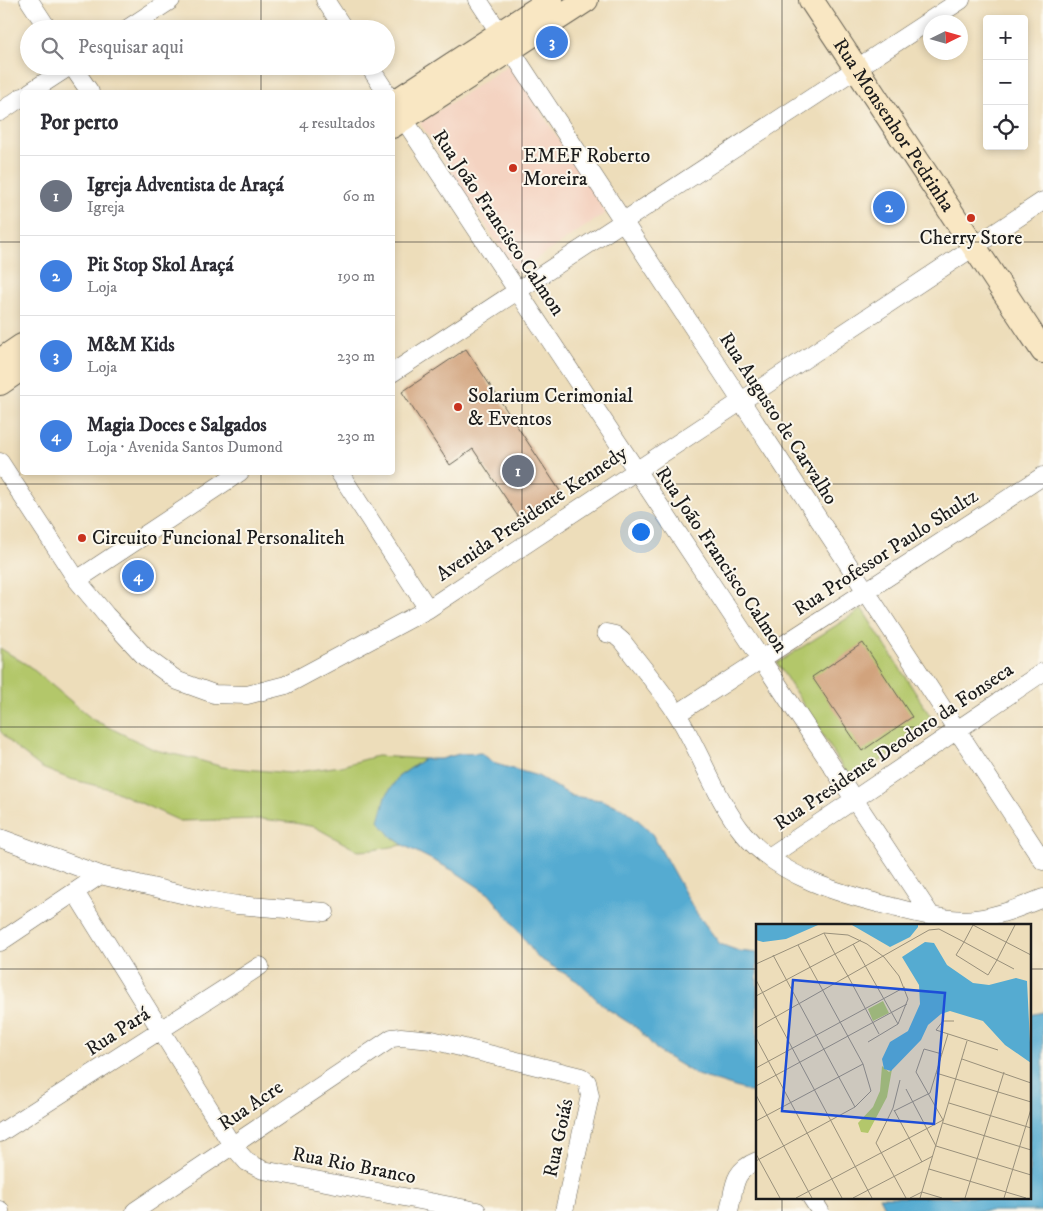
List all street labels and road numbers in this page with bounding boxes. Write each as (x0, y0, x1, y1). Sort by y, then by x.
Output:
street label: Rua Monsenhor Pedrinha (827, 34, 960, 217)
street label: Rua João Francisco Calmon (426, 125, 570, 321)
street label: Rua Augusto de Carvalho (713, 328, 843, 510)
street label: Avenida Presidente Kennedy (432, 440, 633, 587)
street label: Rua João Francisco Calmon (649, 462, 793, 658)
street label: Rua Professor Paulo Shultz (789, 484, 983, 622)
street label: Rua Presidente Deodoro da Fonseca (770, 657, 1019, 837)
street label: Rua Pará (81, 1002, 155, 1062)
street label: Rua Acre (214, 1075, 288, 1137)
street label: Rua Goiás (538, 1096, 580, 1180)
street label: Rua Rio Branco (290, 1142, 418, 1190)

